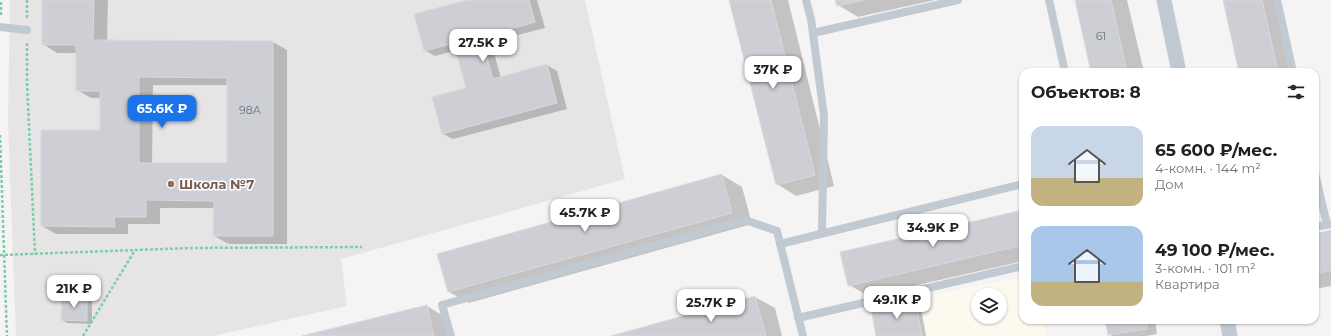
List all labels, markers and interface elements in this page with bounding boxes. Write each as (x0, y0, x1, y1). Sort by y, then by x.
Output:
pin: 27.5K ₽ (446, 29, 520, 63)
house number: 61 (1096, 29, 1106, 43)
text: 27.5K ₽ (458, 34, 508, 50)
pin: 37K ₽ (745, 56, 801, 90)
text: 37K ₽ (753, 61, 793, 77)
icon: filters (1285, 81, 1307, 103)
text: Объектов: 8 (1031, 82, 1141, 102)
pin: 65.6K ₽ (125, 95, 199, 129)
text: 65.6K ₽ (137, 100, 187, 116)
house number: 98А (239, 103, 262, 117)
text: 65 600 ₽/мес. (1155, 140, 1277, 160)
icon: home (1063, 142, 1111, 190)
text: 4-комн. · 144 m² (1155, 160, 1261, 176)
place label: Школа №7 (179, 176, 254, 192)
text: Дом (1155, 176, 1184, 192)
marker: Школа №7 (166, 179, 176, 189)
pin: 45.7K ₽ (548, 199, 622, 233)
text: 45.7K ₽ (559, 204, 611, 220)
pin: 34.9K ₽ (896, 214, 970, 248)
text: 34.9K ₽ (907, 219, 959, 235)
text: 49 100 ₽/мес. (1155, 240, 1275, 260)
icon: home (1063, 242, 1111, 290)
text: 3-комн. · 101 m² (1155, 260, 1256, 276)
pin: 21K ₽ (46, 275, 102, 309)
text: Квартира (1155, 276, 1220, 292)
text: 21K ₽ (56, 280, 92, 296)
pin: 49.1K ₽ (860, 286, 934, 320)
map controls (971, 288, 1007, 324)
button: layers (971, 288, 1007, 324)
pin: 25.7K ₽ (674, 289, 748, 323)
text: 49.1K ₽ (873, 291, 921, 307)
text: 25.7K ₽ (686, 294, 736, 310)

